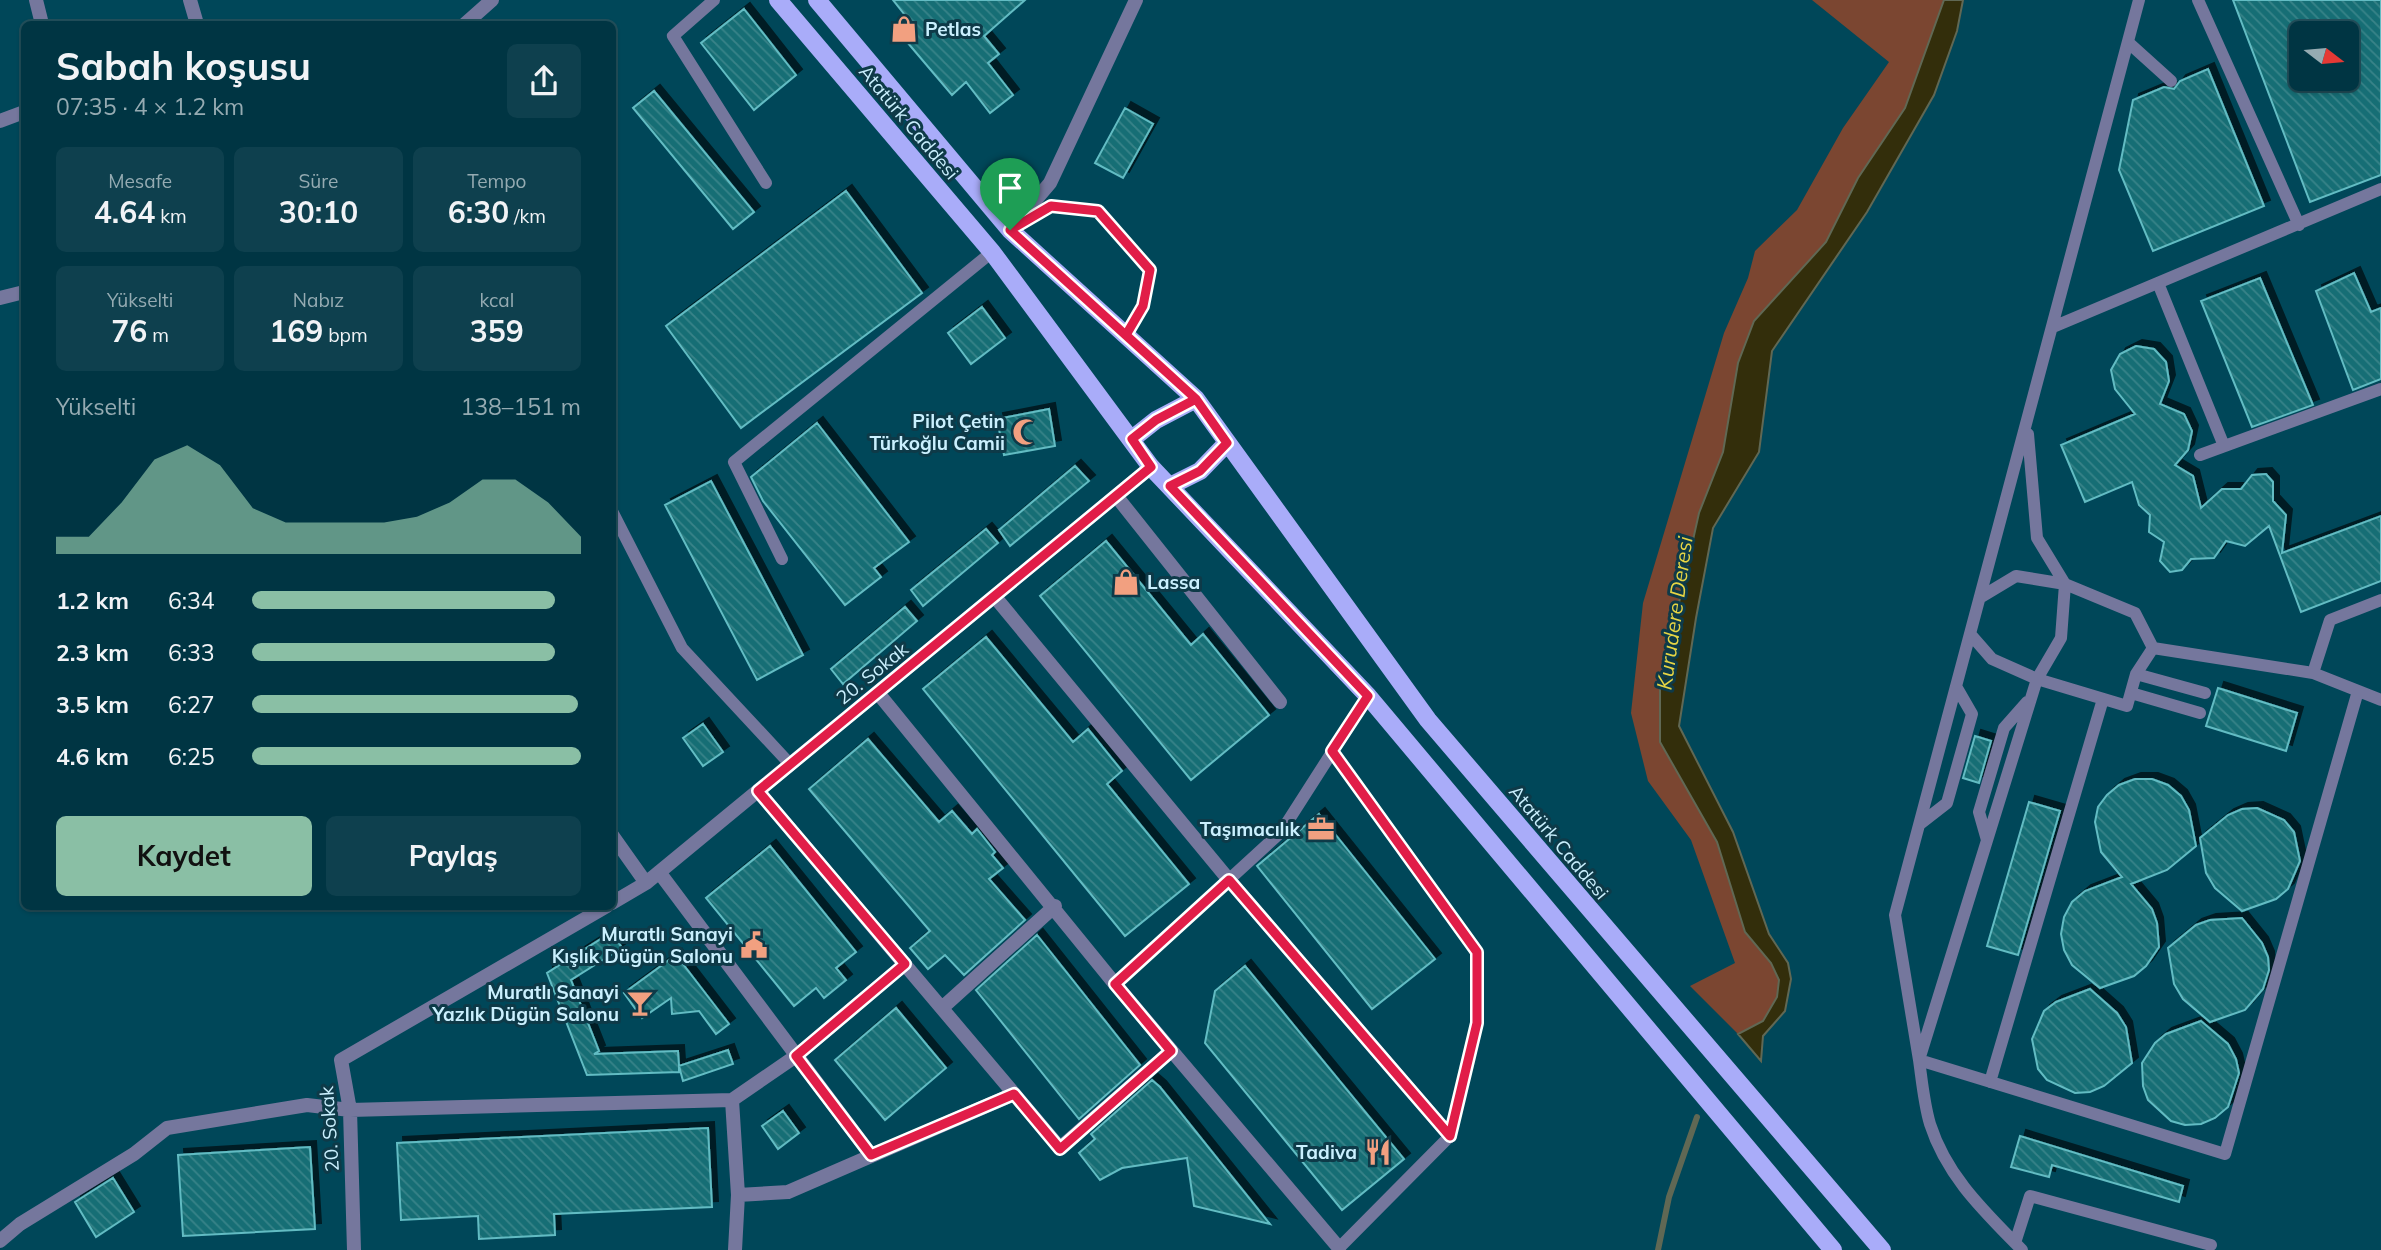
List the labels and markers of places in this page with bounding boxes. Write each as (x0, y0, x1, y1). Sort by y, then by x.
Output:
shop icon: Petlas (889, 14, 919, 44)
place label: Petlas (925, 17, 981, 41)
pin (980, 158, 1040, 230)
place label: Pilot Çetin Türkoğlu Camii (869, 409, 1005, 455)
mosque icon: Pilot Çetin Türkoğlu Camii (1011, 417, 1041, 447)
shop icon: Lassa (1111, 567, 1141, 597)
place label: Lassa (1147, 570, 1200, 594)
office icon: Taşımacılık (1306, 814, 1336, 844)
place label: Taşımacılık (1200, 817, 1301, 841)
place label: Muratlı Sanayi Kışlık Dügün Salonu (552, 922, 733, 968)
public building icon: Muratlı Sanayi Kışlık Dügün Salonu (739, 930, 769, 960)
place label: Muratlı Sanayi Yazlık Dügün Salonu (432, 980, 619, 1026)
bar icon: Muratlı Sanayi Yazlık Dügün Salonu (625, 988, 655, 1018)
restaurant icon: Tadiva (1363, 1137, 1393, 1167)
place label: Tadiva (1296, 1140, 1357, 1164)

